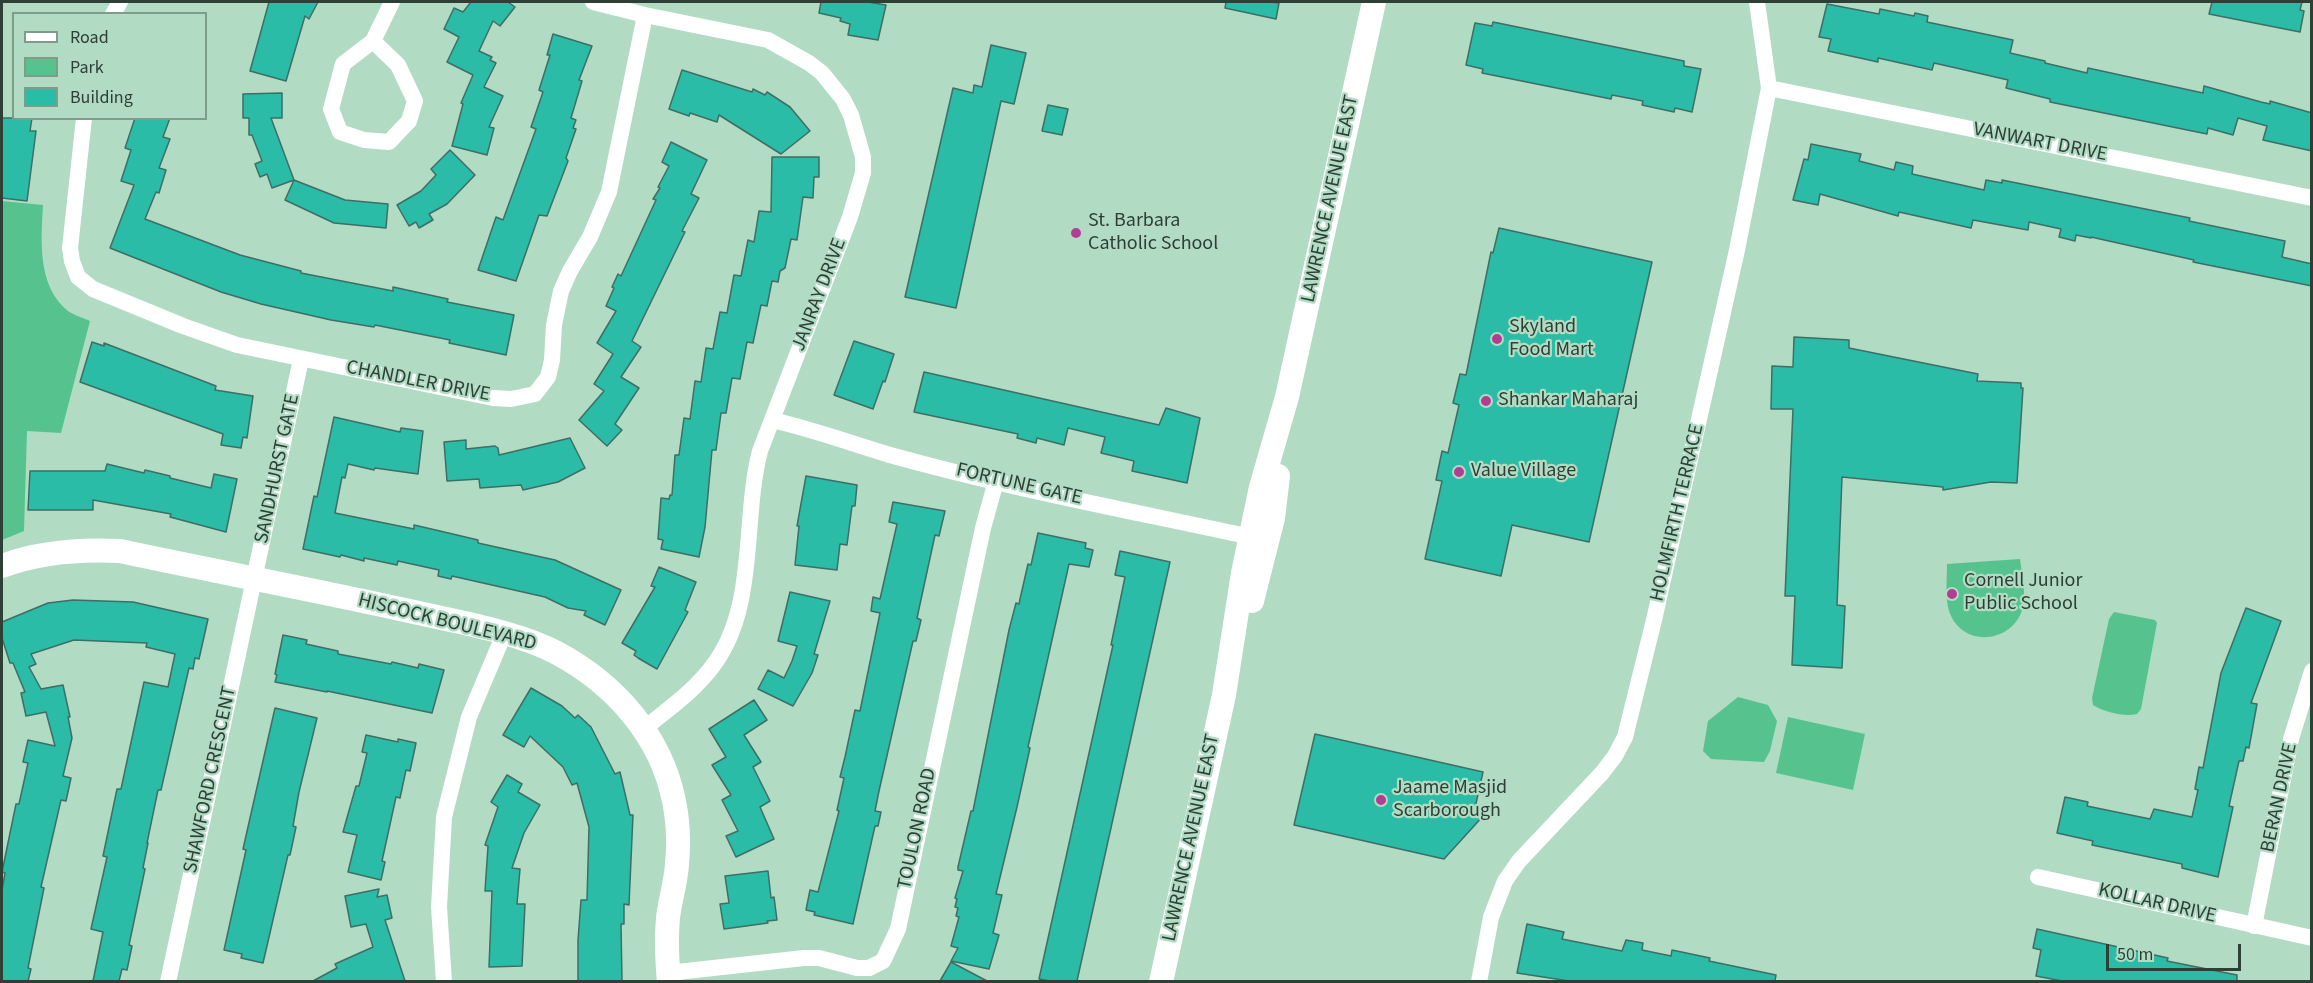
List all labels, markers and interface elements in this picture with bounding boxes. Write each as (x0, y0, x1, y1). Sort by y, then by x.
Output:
legend (12, 12, 207, 120)
text: Road (70, 25, 109, 50)
text: Park (70, 55, 104, 80)
text: Building (70, 85, 133, 110)
street label: LAWRENCE AVENUE EAST (1297, 93, 1365, 305)
street label: VANWART DRIVE (1971, 118, 2109, 168)
place label: St. Barbara Catholic School (1088, 210, 1218, 257)
marker: St. Barbara Catholic School (1069, 226, 1083, 240)
street label: JANRAY DRIVE (788, 235, 852, 355)
place label: Skyland Food Mart (1509, 316, 1594, 363)
marker: Skyland Food Mart (1490, 332, 1504, 346)
street label: CHANDLER DRIVE (344, 356, 492, 408)
place label: Shankar Maharaj (1498, 389, 1638, 413)
street label: SANDHURST GATE (250, 392, 306, 546)
marker: Shankar Maharaj (1479, 394, 1493, 408)
street label: HOLMFIRTH TERRACE (1646, 422, 1710, 604)
street label: FORTUNE GATE (954, 459, 1084, 511)
place label: Value Village (1471, 460, 1576, 484)
marker: Value Village (1452, 465, 1466, 479)
place label: Cornell Junior Public School (1964, 570, 2082, 617)
marker: Cornell Junior Public School (1945, 587, 1959, 601)
street label: HISCOCK BOULEVARD (355, 589, 539, 657)
street label: SHAWFORD CRESCENT (179, 684, 243, 876)
street label: LAWRENCE AVENUE EAST (1158, 732, 1226, 944)
street label: BERAN DRIVE (2257, 741, 2303, 855)
street label: TOULON ROAD (893, 766, 943, 892)
place label: Jaame Masjid Scarborough (1393, 777, 1507, 824)
marker: Jaame Masjid Scarborough (1374, 793, 1388, 807)
street label: KOLLAR DRIVE (2096, 879, 2218, 929)
scale bar (2109, 932, 2244, 970)
text: 50 m (2117, 942, 2153, 967)

